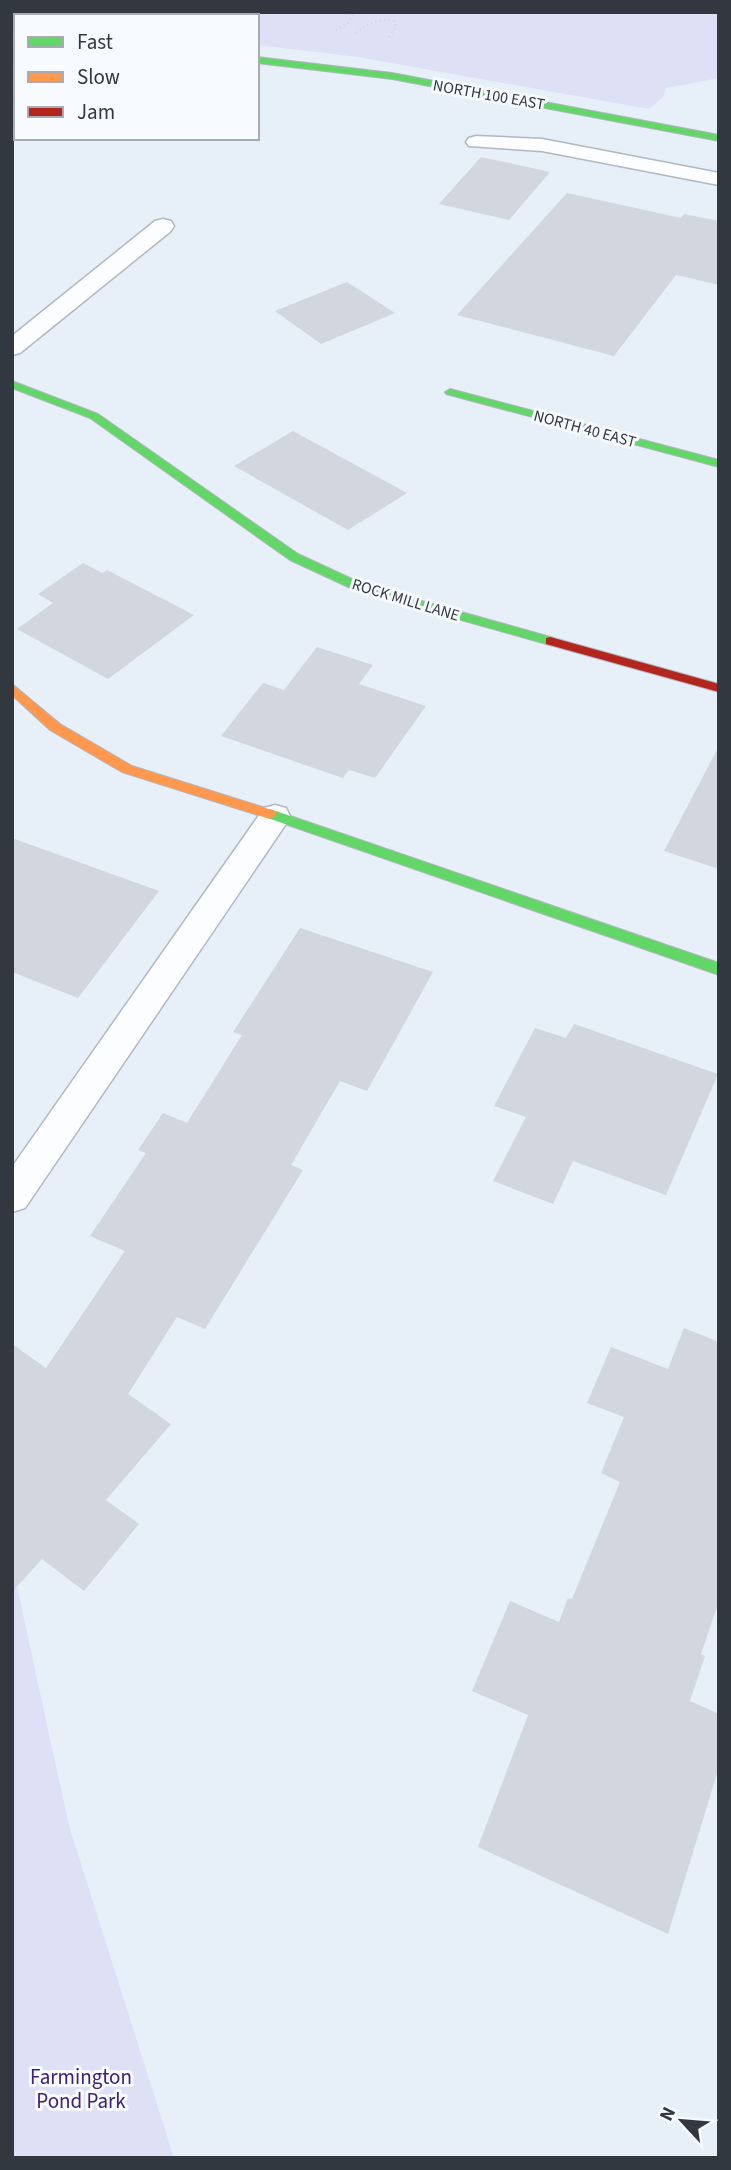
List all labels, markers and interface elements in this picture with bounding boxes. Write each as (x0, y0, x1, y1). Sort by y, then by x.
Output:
legend (14, 14, 259, 140)
text: Fast (77, 27, 113, 57)
text: Slow (77, 62, 120, 92)
street label: NORTH 100 EAST (431, 74, 547, 116)
text: Jam (77, 97, 115, 127)
street label: NORTH 40 EAST (531, 405, 639, 453)
street label: ROCK MILL LANE (349, 573, 462, 627)
park label: Farmington Pond Park (30, 2062, 132, 2116)
north arrow (647, 2086, 717, 2156)
text: N (653, 2103, 683, 2126)

